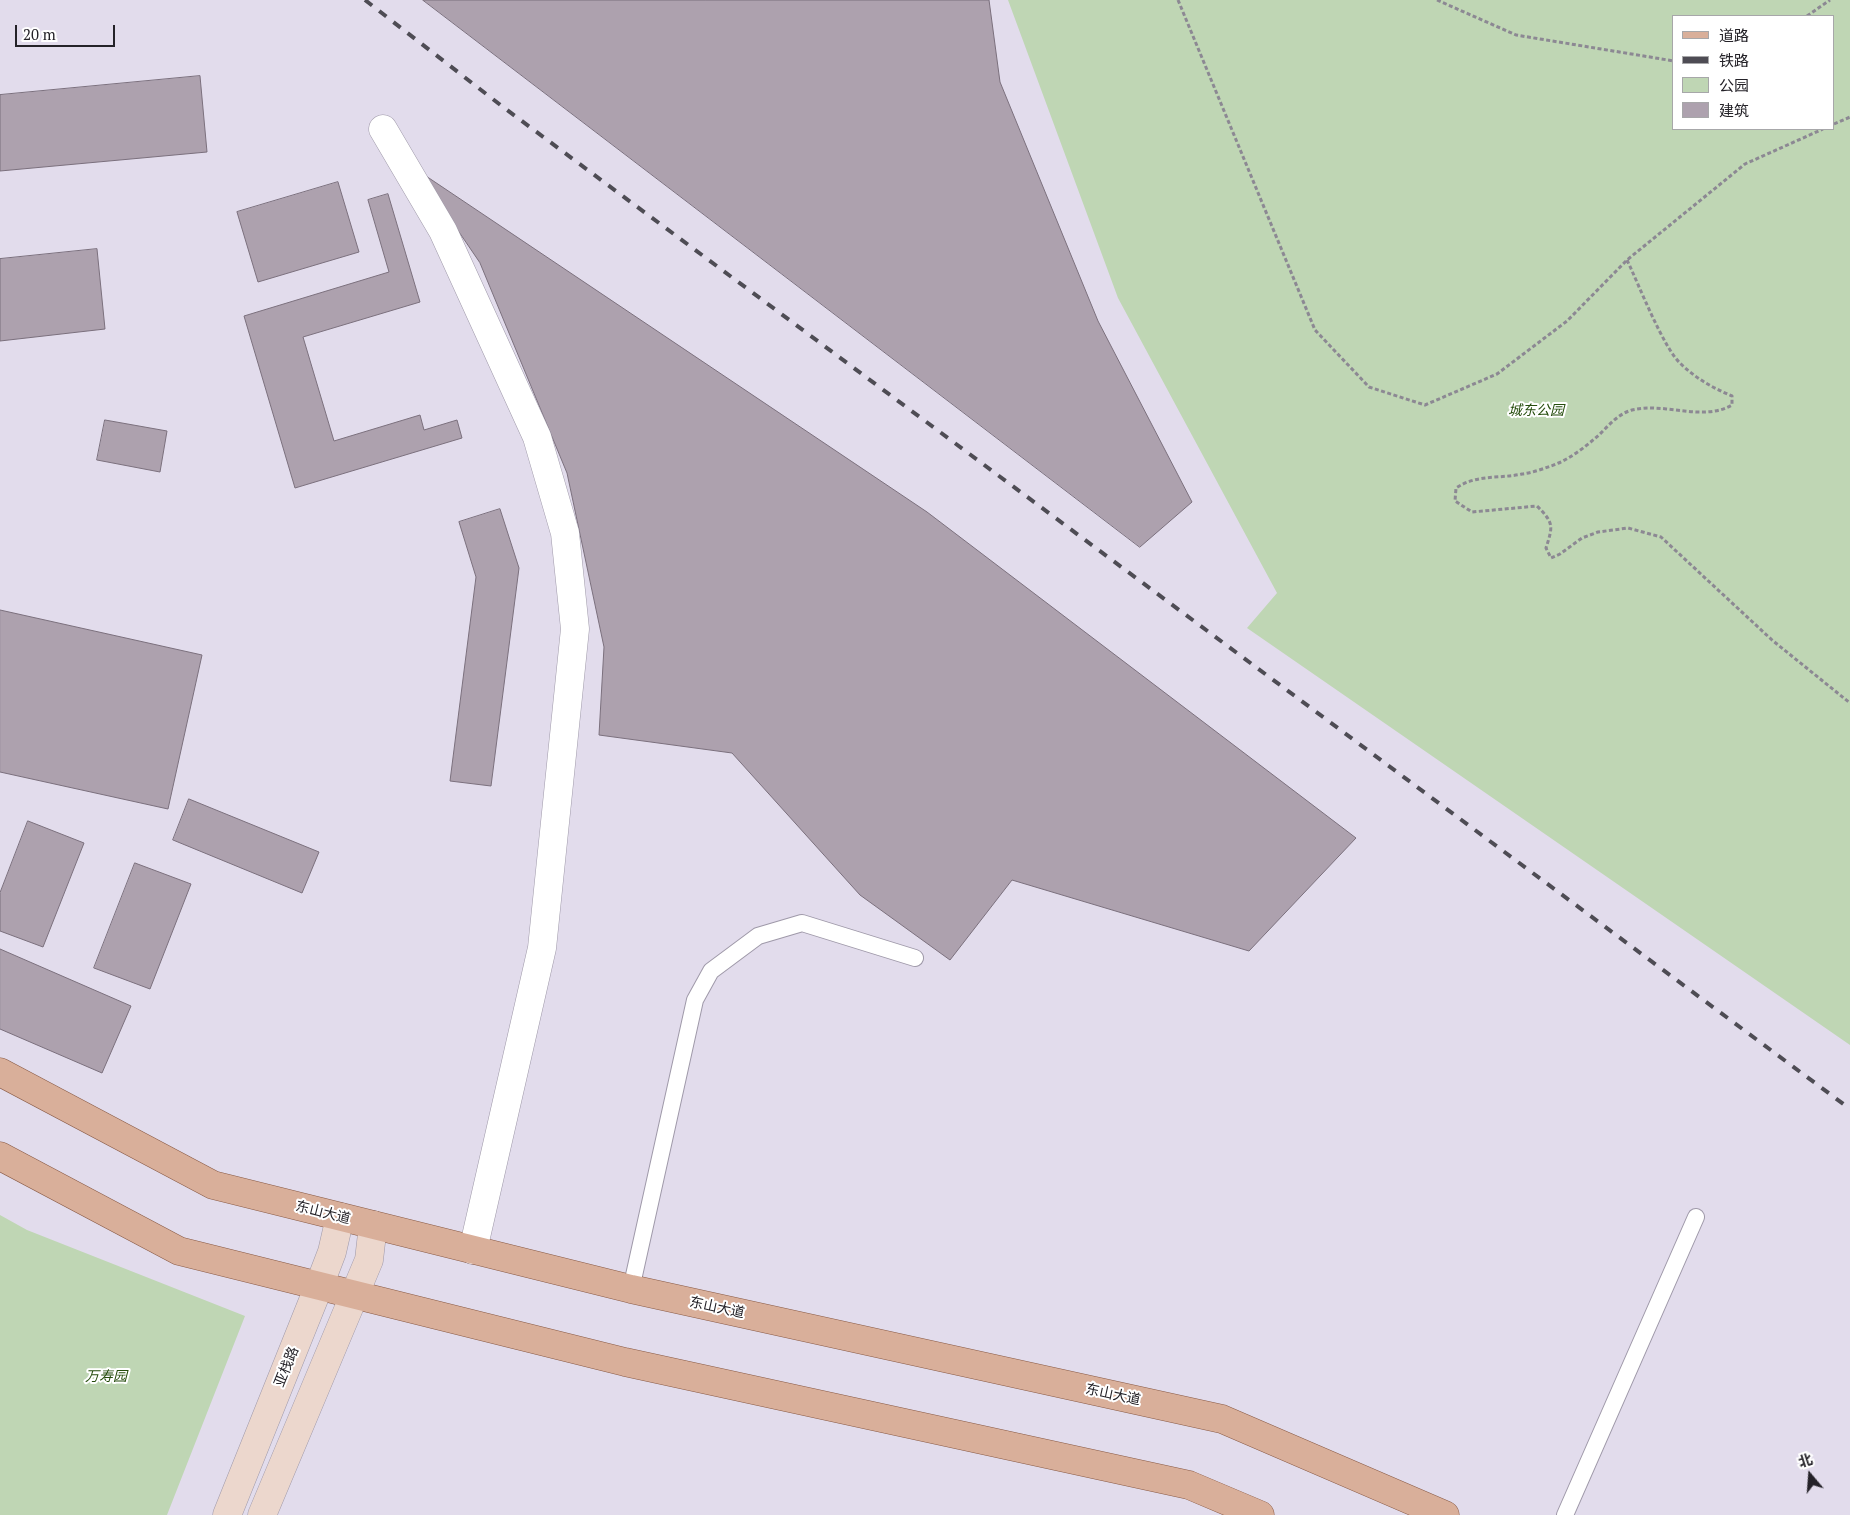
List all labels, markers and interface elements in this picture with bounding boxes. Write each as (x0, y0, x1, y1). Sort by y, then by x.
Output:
scale bar (18, 15, 118, 47)
legend (1672, 15, 1835, 130)
text: 20 m (23, 24, 56, 44)
text: 道路 (1719, 25, 1749, 45)
text: 铁路 (1719, 50, 1749, 70)
text: 公园 (1719, 75, 1749, 95)
text: 建筑 (1719, 100, 1749, 120)
park label: 城东公园 (1508, 403, 1564, 419)
street label: 东山大道 (294, 1198, 352, 1228)
street label: 东山大道 (688, 1294, 746, 1322)
street label: 亚栈路 (271, 1344, 303, 1390)
park label: 万寿园 (85, 1369, 127, 1385)
street label: 东山大道 (1084, 1381, 1142, 1409)
text: 北 (1796, 1449, 1815, 1471)
north arrow (1785, 1450, 1835, 1500)

